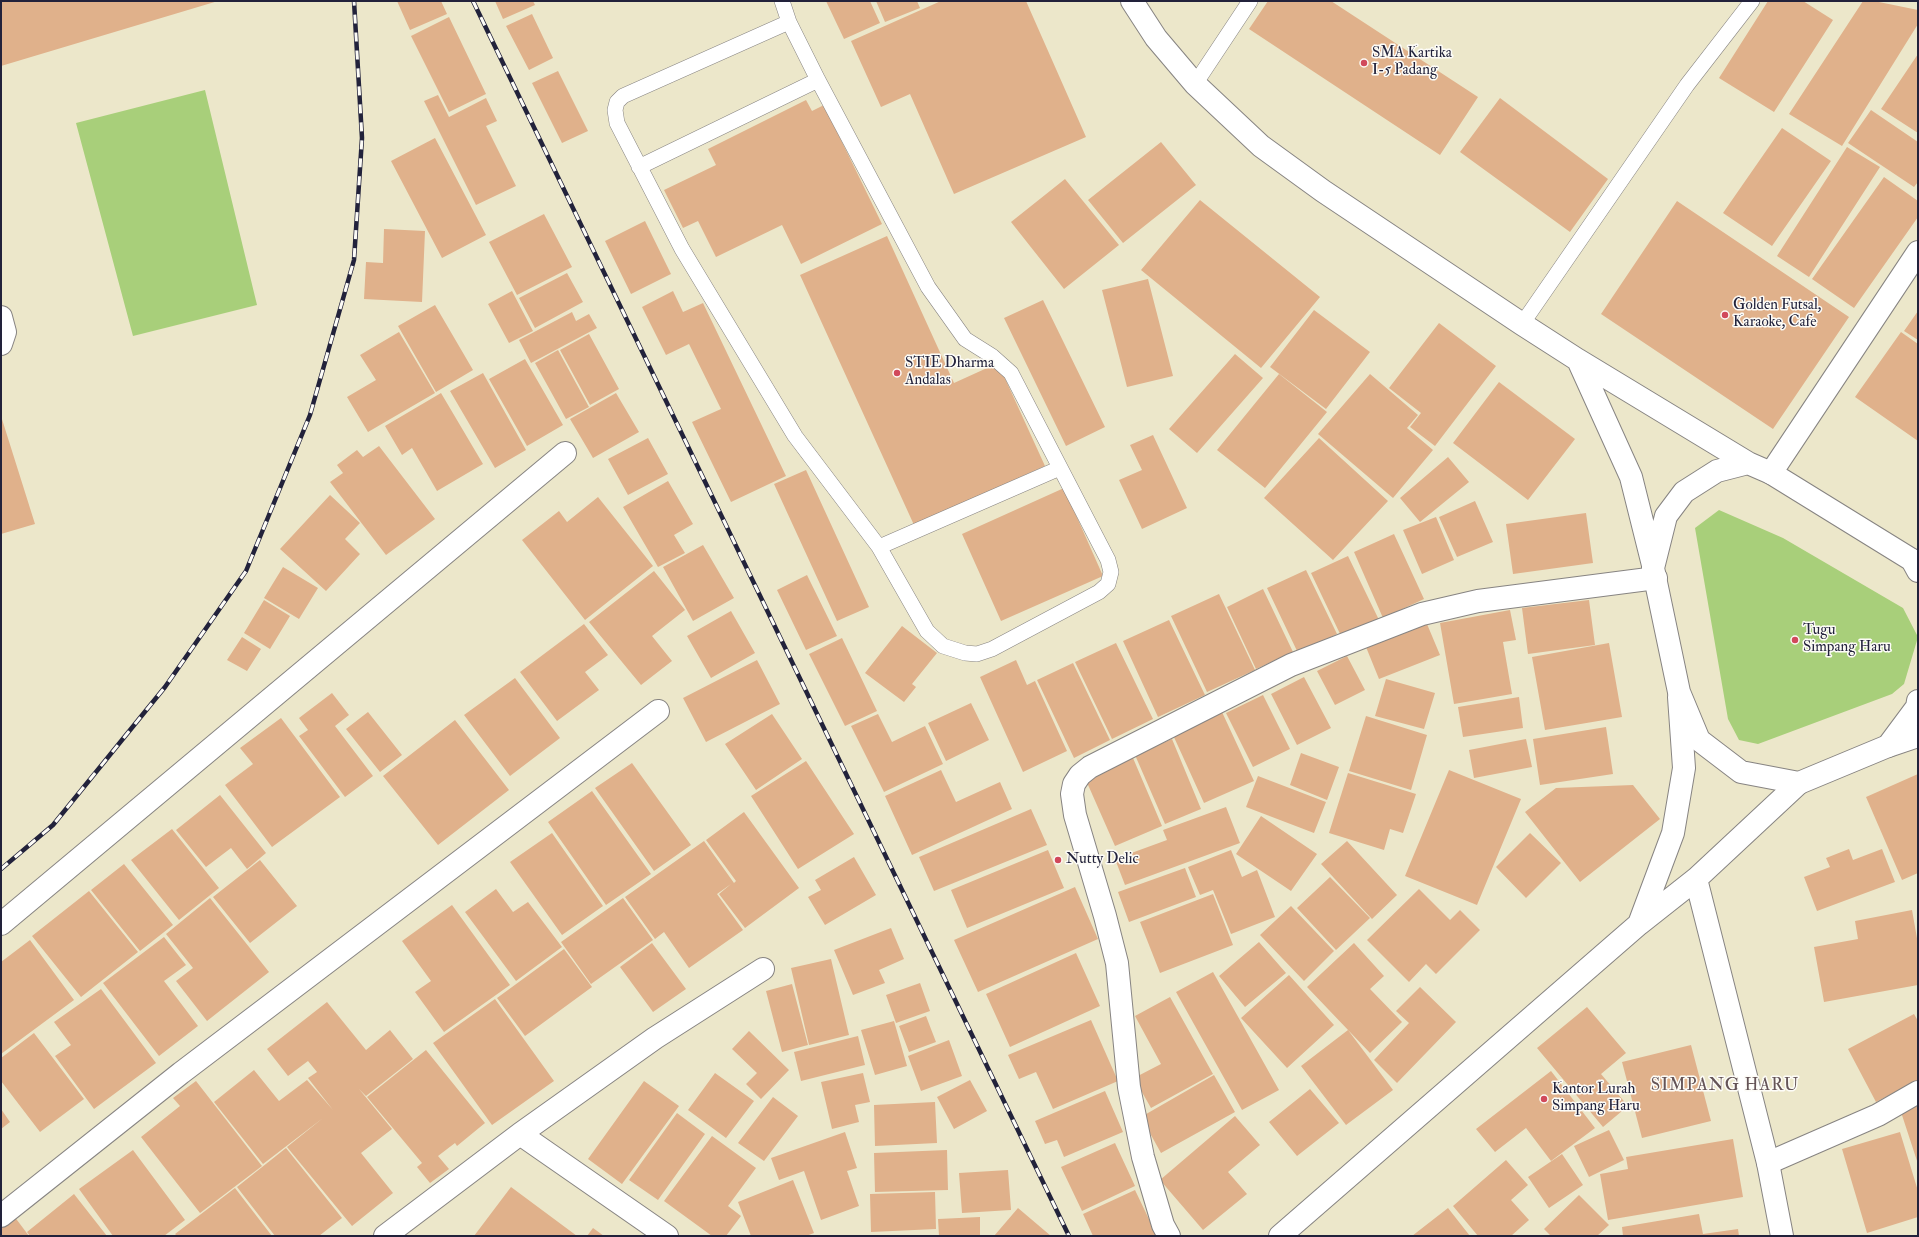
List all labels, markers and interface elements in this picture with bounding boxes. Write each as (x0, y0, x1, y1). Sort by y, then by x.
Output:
place label: SMA Kartika I-5 Padang (1372, 45, 1452, 80)
marker: SMA Kartika I-5 Padang (1359, 58, 1369, 68)
place label: Golden Futsal, Karaoke, Cafe (1733, 297, 1821, 332)
marker: Golden Futsal, Karaoke, Cafe (1720, 310, 1730, 320)
place label: STIE Dharma Andalas (905, 355, 994, 390)
marker: STIE Dharma Andalas (892, 368, 902, 378)
place label: Tugu Simpang Haru (1803, 622, 1891, 657)
marker: Tugu Simpang Haru (1790, 635, 1800, 645)
place label: Nutty Delic (1066, 851, 1139, 869)
marker: Nutty Delic (1053, 855, 1063, 865)
district label: SIMPANG HARU (1651, 1076, 1799, 1096)
place label: Kantor Lurah Simpang Haru (1552, 1081, 1640, 1116)
marker: Kantor Lurah Simpang Haru (1539, 1094, 1549, 1104)

